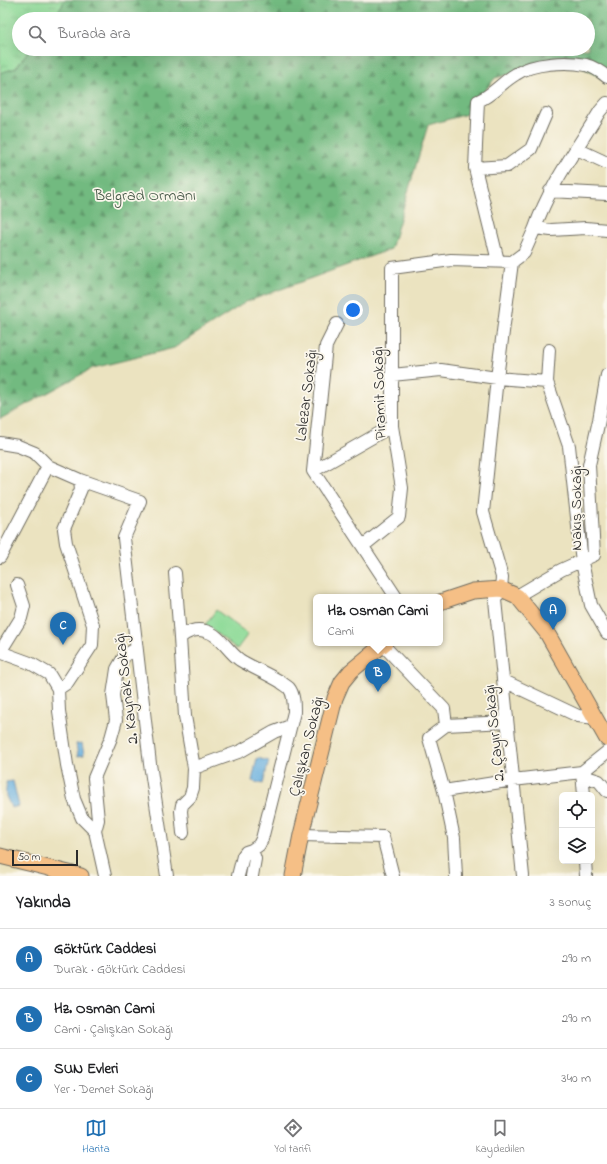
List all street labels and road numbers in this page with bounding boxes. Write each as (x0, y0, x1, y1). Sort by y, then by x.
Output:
street label: Piramit Sokağı (366, 346, 394, 440)
street label: Lalezar Sokağı (289, 348, 325, 443)
street label: Nakış Sokağı (565, 465, 589, 551)
street label: 2. Kaynak Sokağı (108, 632, 146, 746)
street label: 2. Çayır Sokağı (478, 683, 512, 782)
street label: Çalışkan Sokağı (283, 694, 331, 799)

